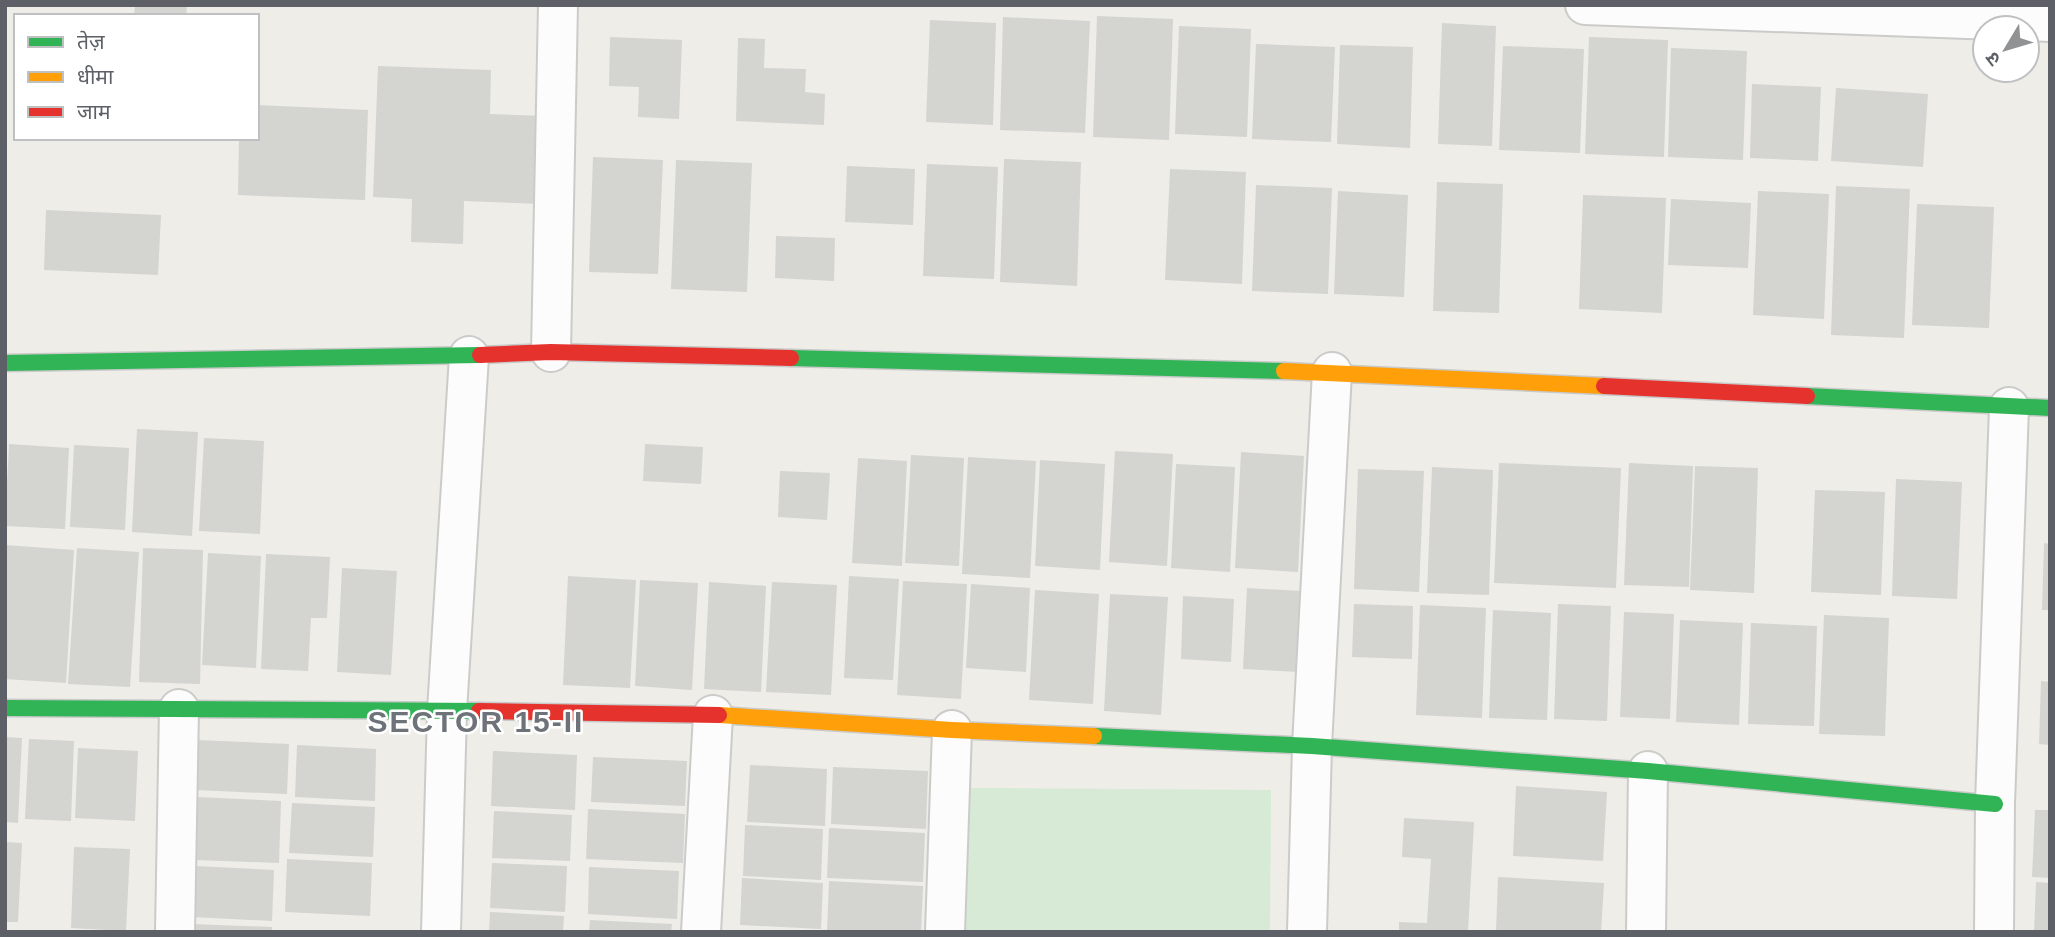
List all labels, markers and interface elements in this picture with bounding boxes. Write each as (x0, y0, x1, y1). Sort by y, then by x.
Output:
legend (14, 14, 259, 140)
north arrow (1971, 14, 2041, 84)
text: तेज़ (77, 30, 105, 53)
text: उ (1981, 48, 2005, 70)
text: धीमा (77, 65, 114, 88)
text: जाम (77, 100, 111, 123)
district label: SECTOR 15-II (368, 705, 584, 738)

